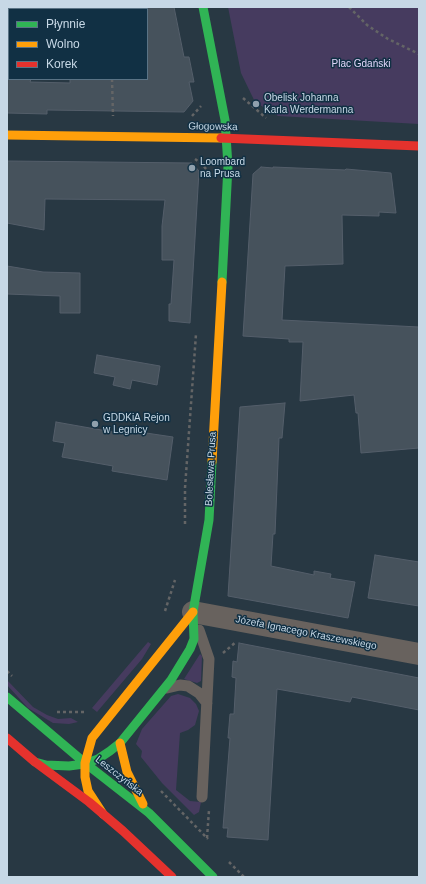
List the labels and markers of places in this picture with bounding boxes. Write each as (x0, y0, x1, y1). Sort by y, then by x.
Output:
place label: Obelisk Johanna Karla Werdermanna (264, 92, 353, 116)
marker: Obelisk Johanna Karla Werdermanna (251, 99, 261, 109)
place label: Loombard na Prusa (200, 156, 245, 180)
marker: Loombard na Prusa (187, 163, 197, 173)
place label: GDDKiA Rejon w Legnicy (103, 412, 170, 436)
marker: GDDKiA Rejon w Legnicy (90, 419, 100, 429)

